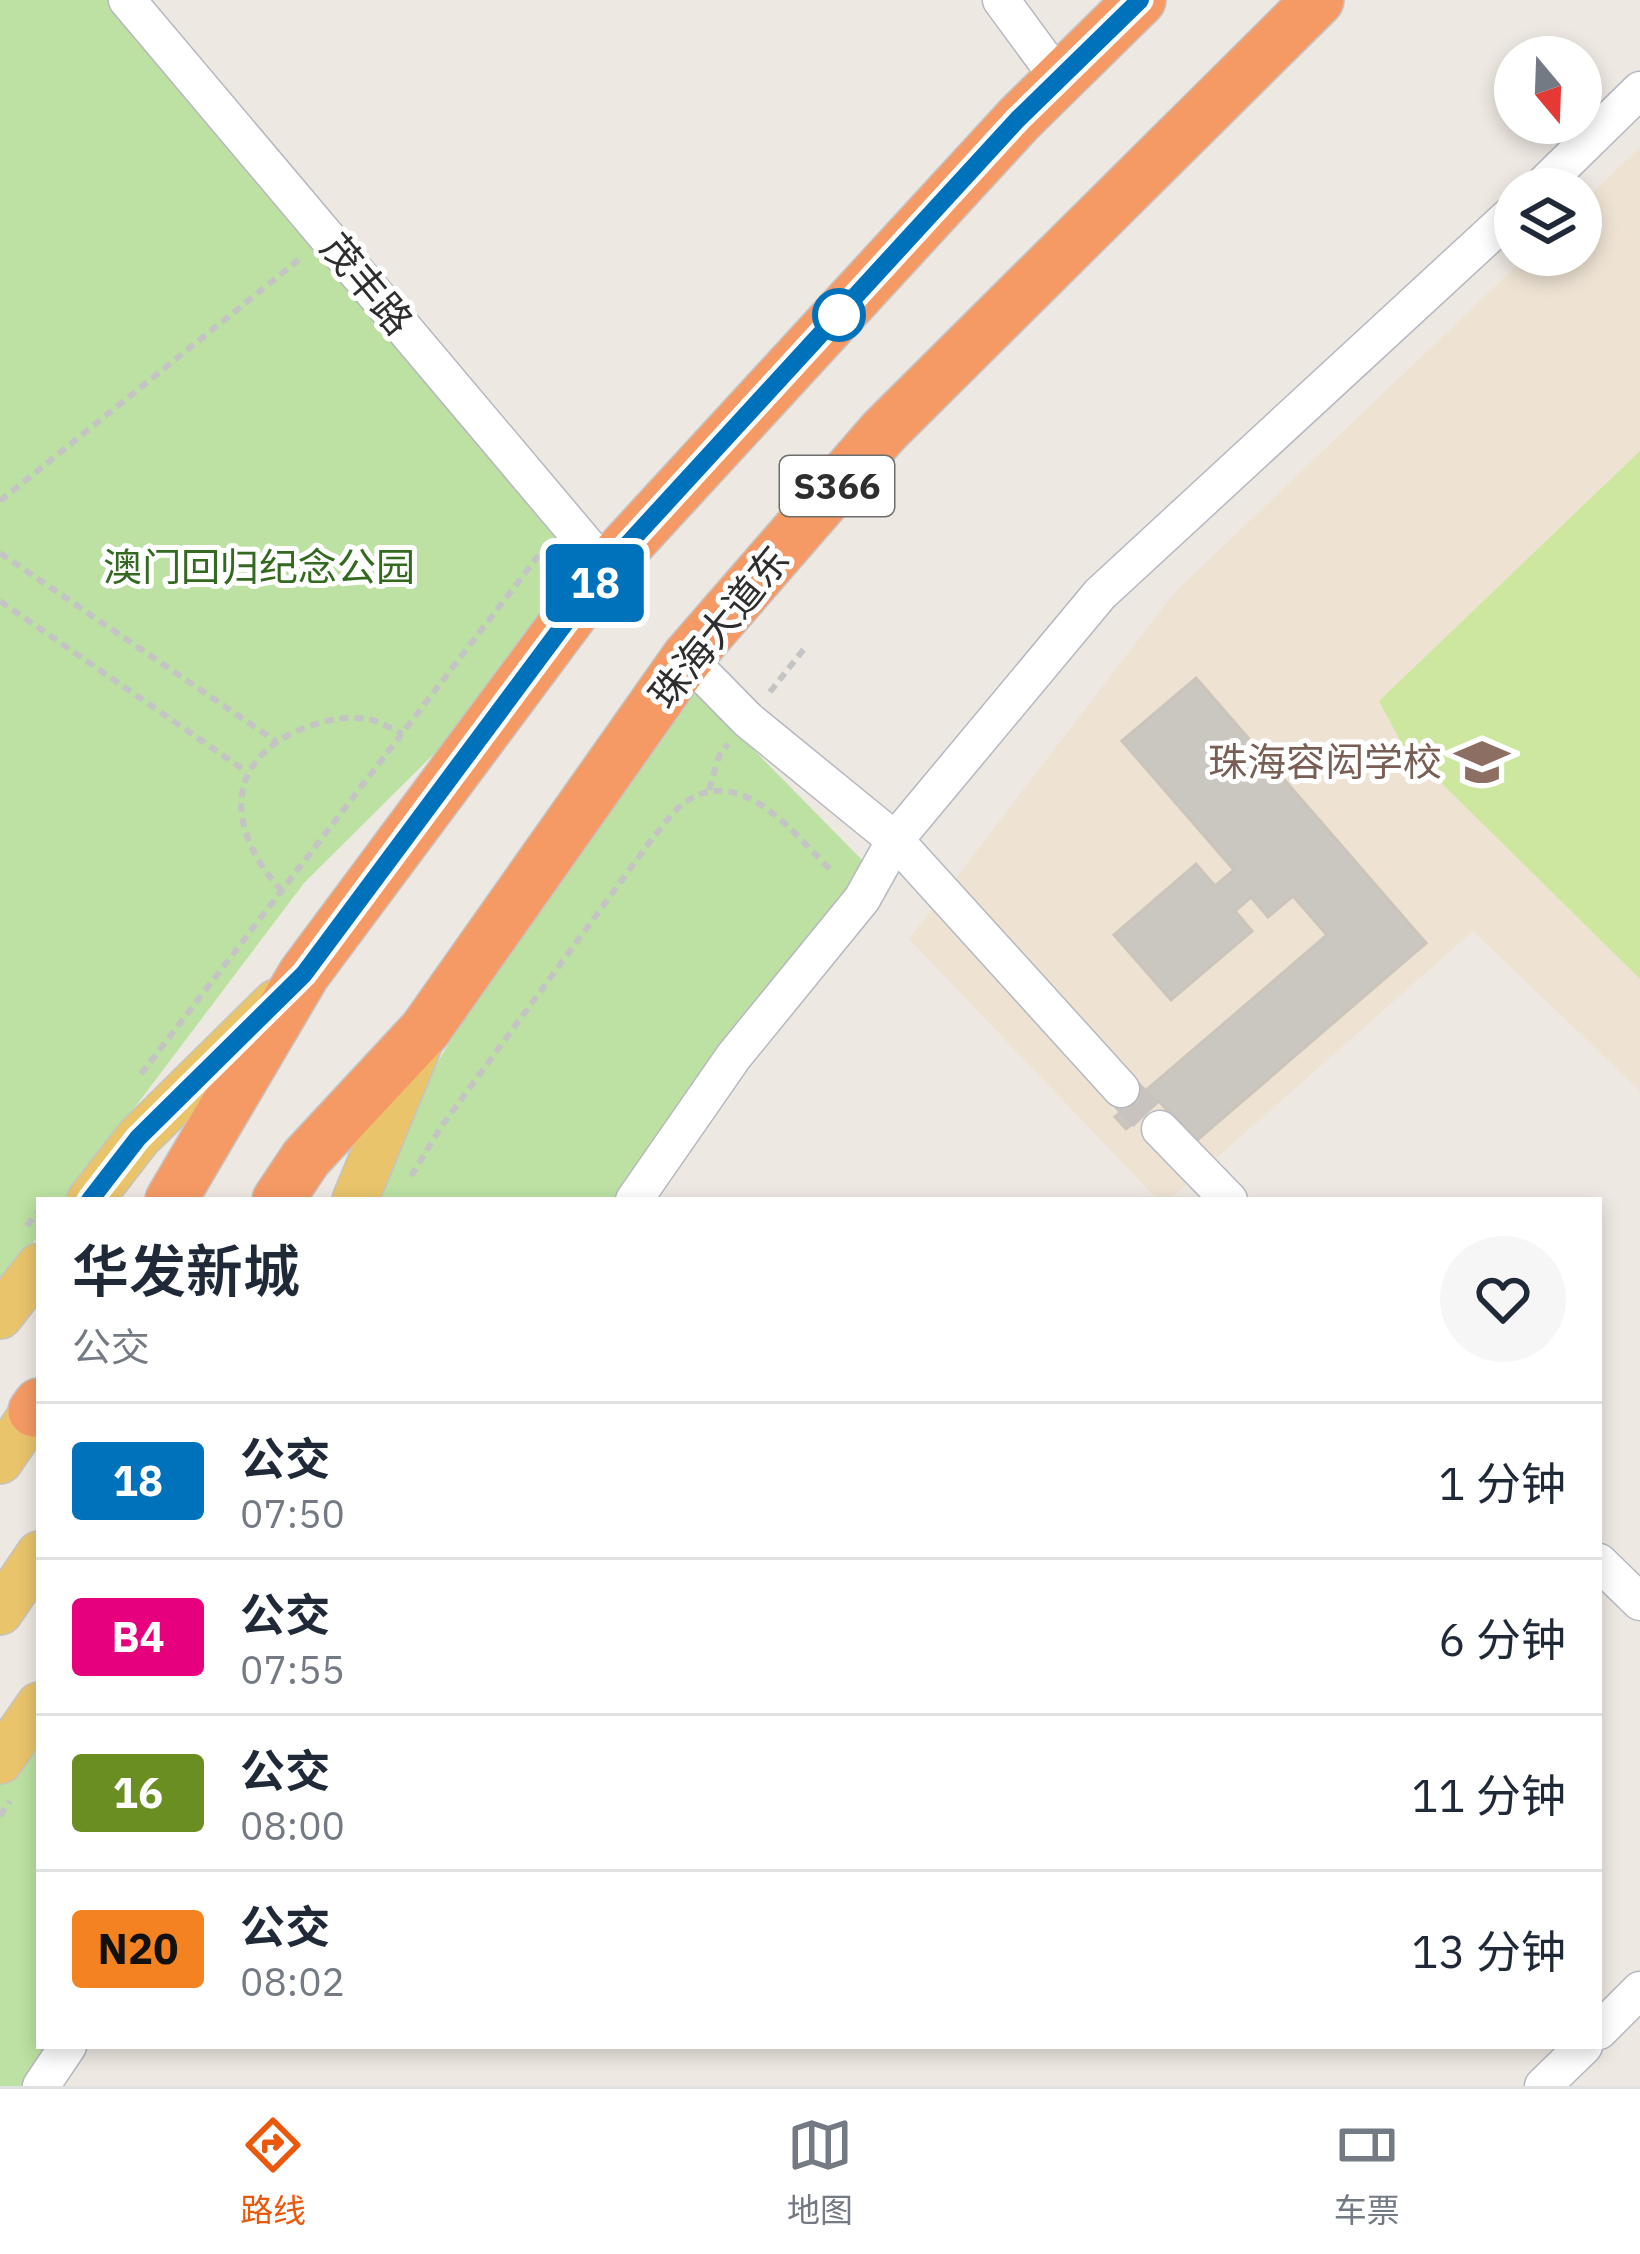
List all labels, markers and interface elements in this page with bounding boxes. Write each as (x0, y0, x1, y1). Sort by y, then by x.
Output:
north arrow (1494, 36, 1602, 144)
map controls (1494, 36, 1602, 276)
button: layers (1494, 168, 1602, 276)
street label: 茂丰路 (310, 222, 425, 345)
unlabelled marker (814, 290, 864, 340)
road number: S366 (780, 456, 894, 516)
street label: 珠海大道东 (637, 535, 800, 719)
park label: 澳门回归纪念公园 (103, 541, 415, 592)
line badge: 18 (541, 544, 649, 622)
text: 18 (570, 555, 620, 610)
school or university icon: 珠海容闳学校 (1453, 733, 1511, 791)
place label: 珠海容闳学校 (1208, 736, 1442, 787)
text: 华发新城 (72, 1234, 300, 1308)
button: heart (1440, 1236, 1566, 1362)
text: 公交 (72, 1321, 150, 1372)
text: 公交 (240, 1429, 330, 1487)
text: 18 (113, 1453, 163, 1508)
text: 1 分钟 (1438, 1454, 1566, 1512)
text: 07:50 (240, 1488, 345, 1539)
text: 公交 (240, 1585, 330, 1643)
text: B4 (111, 1609, 165, 1664)
text: 6 分钟 (1438, 1610, 1566, 1668)
text: 07:55 (240, 1644, 345, 1695)
text: 公交 (240, 1741, 330, 1799)
text: 16 (113, 1765, 163, 1820)
text: 11 分钟 (1411, 1766, 1566, 1824)
text: 08:00 (240, 1800, 345, 1851)
text: 公交 (240, 1897, 330, 1955)
text: N20 (98, 1921, 178, 1976)
text: 13 分钟 (1411, 1922, 1566, 1980)
text: 08:02 (240, 1956, 345, 2007)
tab: 路线 (240, 2112, 306, 2232)
tab: 地图 (787, 2112, 853, 2232)
tab: 车票 (1334, 2112, 1400, 2232)

